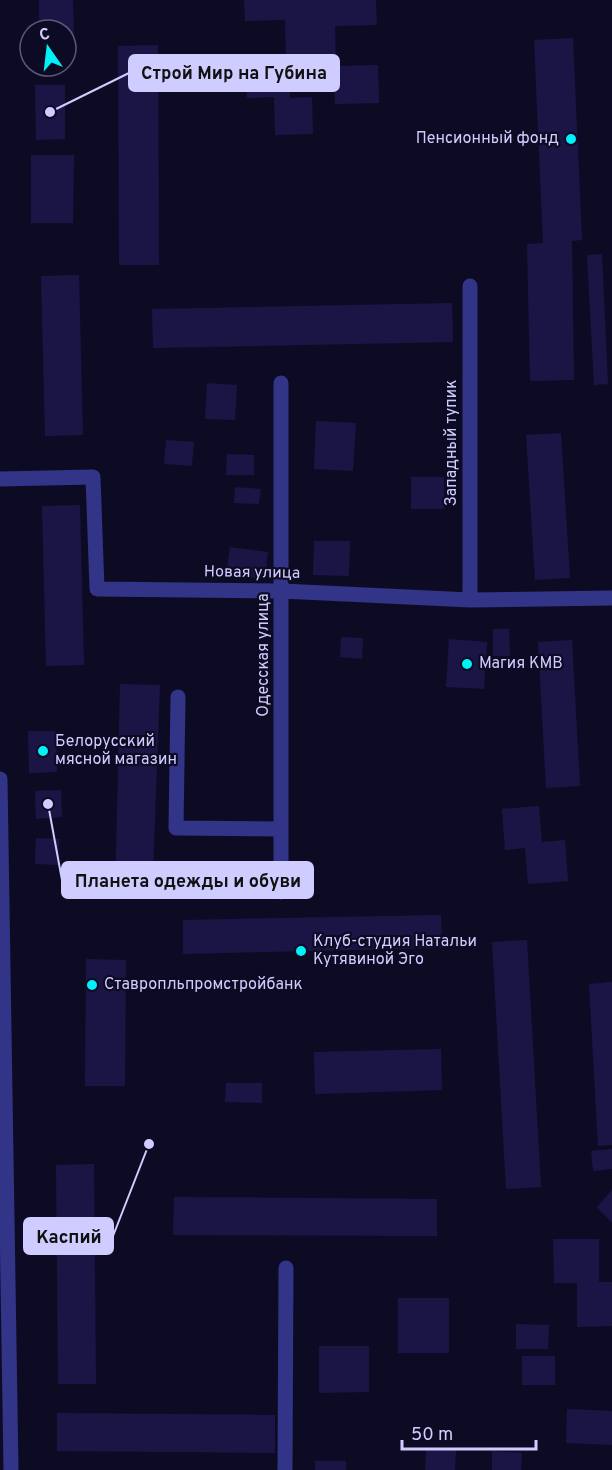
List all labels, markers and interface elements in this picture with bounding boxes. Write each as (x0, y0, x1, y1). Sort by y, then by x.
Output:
north arrow (18, 18, 78, 78)
text: С (37, 24, 52, 46)
callout: Строй Мир на Губина (129, 55, 339, 91)
text: Строй Мир на Губина (141, 63, 327, 86)
place label: Пенсионный фонд (416, 129, 559, 149)
marker: Пенсионный фонд (564, 132, 578, 146)
street label: Западный тупик (442, 380, 462, 506)
street label: Новая улица (204, 562, 300, 584)
street label: Одесская улица (254, 593, 274, 717)
place label: Магия КМВ (479, 654, 563, 674)
marker: Магия КМВ (460, 657, 474, 671)
place label: Белорусский мясной магазин (55, 732, 177, 770)
marker: Белорусский мясной магазин (36, 744, 50, 758)
callout: Планета одежды и обуви (62, 862, 313, 898)
text: Планета одежды и обуви (75, 871, 301, 894)
place label: Клуб-студия Натальи Кутявиной Эго (313, 932, 477, 970)
marker: Клуб-студия Натальи Кутявиной Эго (294, 944, 308, 958)
place label: Ставропльпромстройбанк (104, 975, 303, 995)
marker: Ставропльпромстройбанк (85, 978, 99, 992)
callout: Каспий (24, 1218, 113, 1254)
text: Каспий (36, 1227, 102, 1250)
scale bar (402, 1413, 536, 1451)
text: 50 m (411, 1424, 453, 1447)

